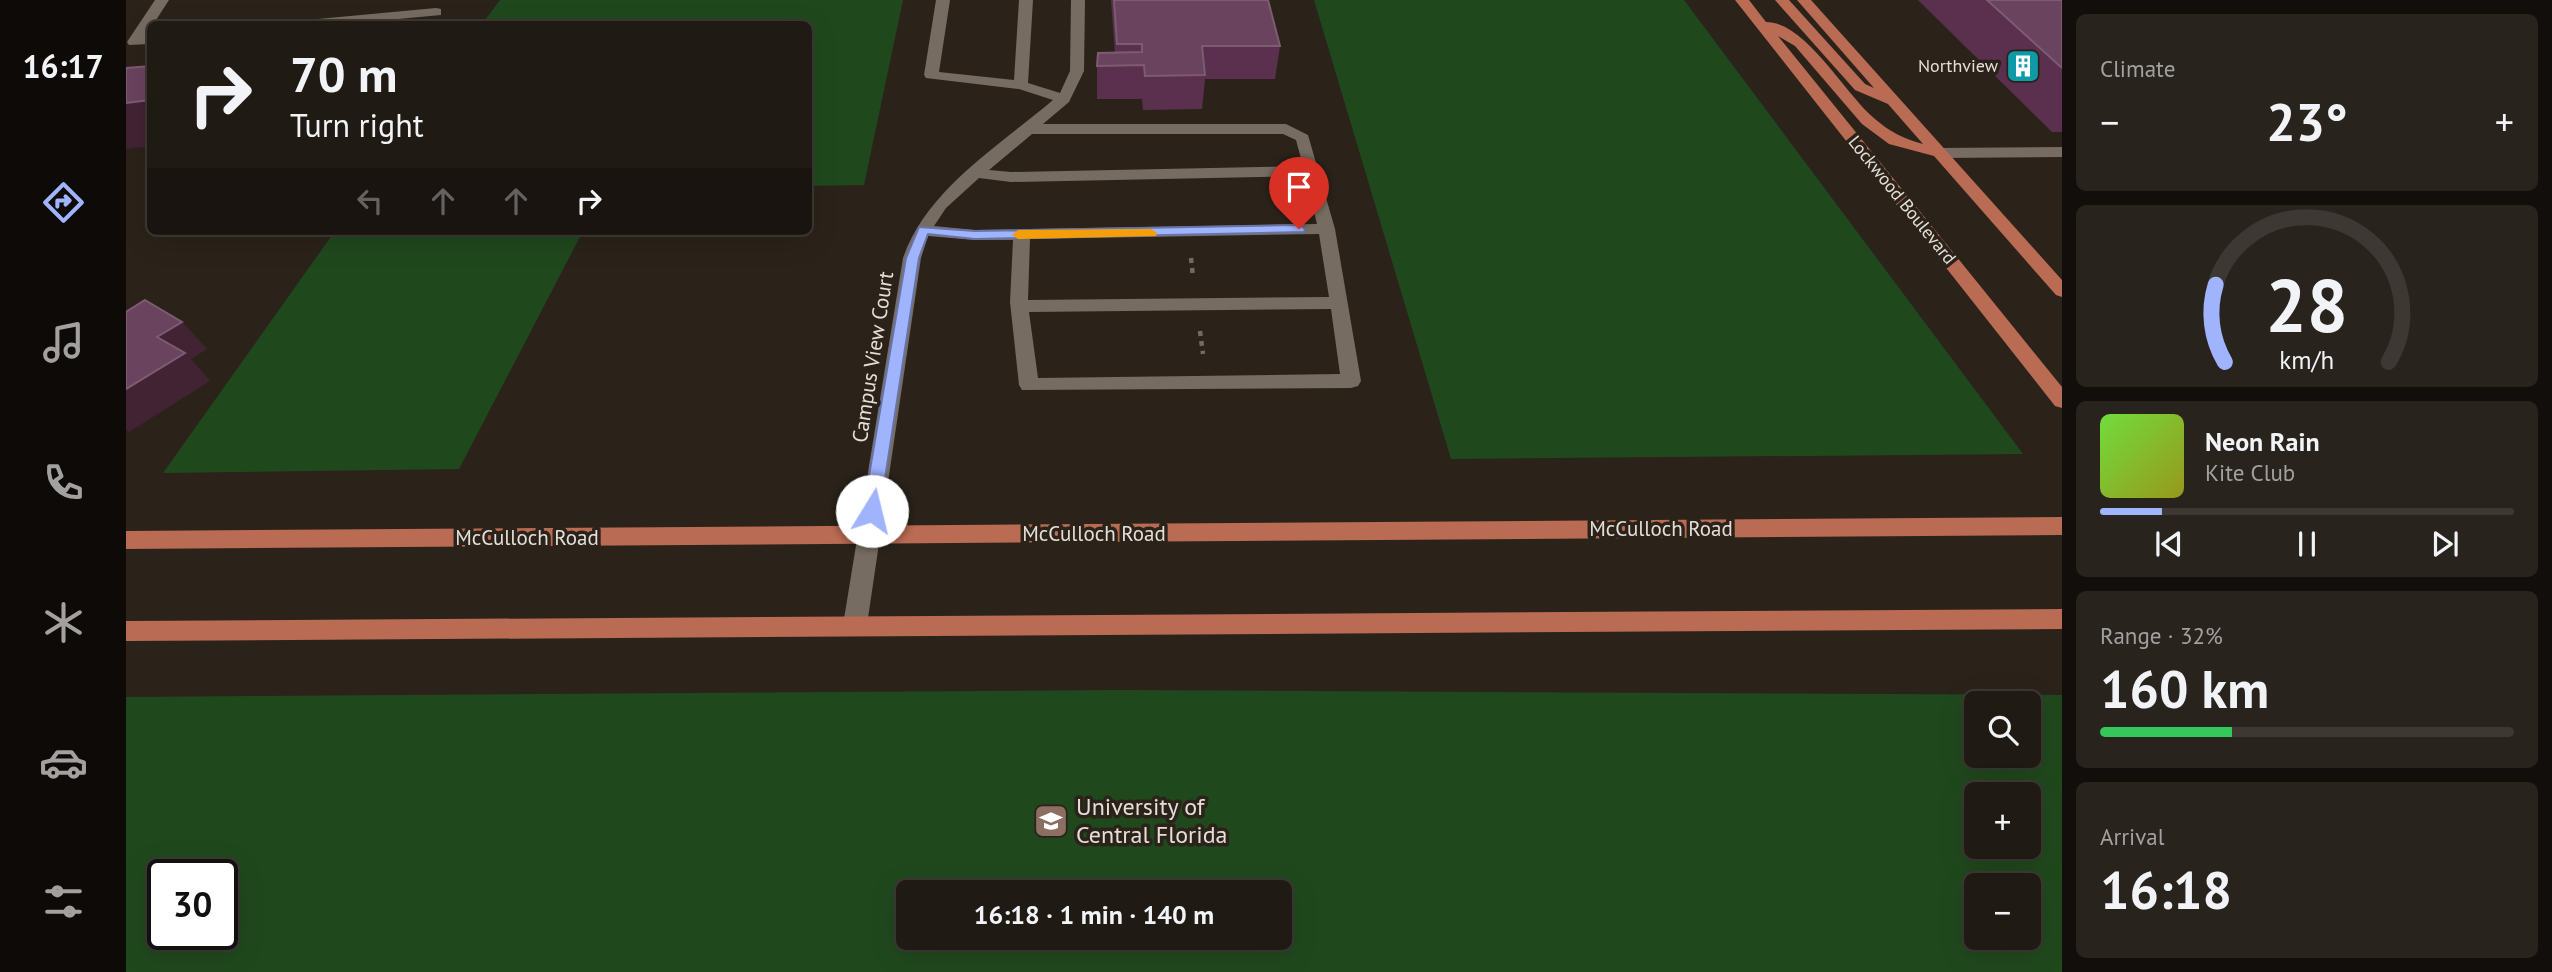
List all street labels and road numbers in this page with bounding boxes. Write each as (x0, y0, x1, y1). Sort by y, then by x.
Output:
street label: Lockwood Boulevard (1844, 131, 1961, 269)
street label: Campus View Court (846, 269, 899, 444)
street label: McCulloch Road (1589, 515, 1733, 542)
street label: McCulloch Road (1022, 520, 1166, 547)
street label: McCulloch Road (455, 524, 599, 551)

